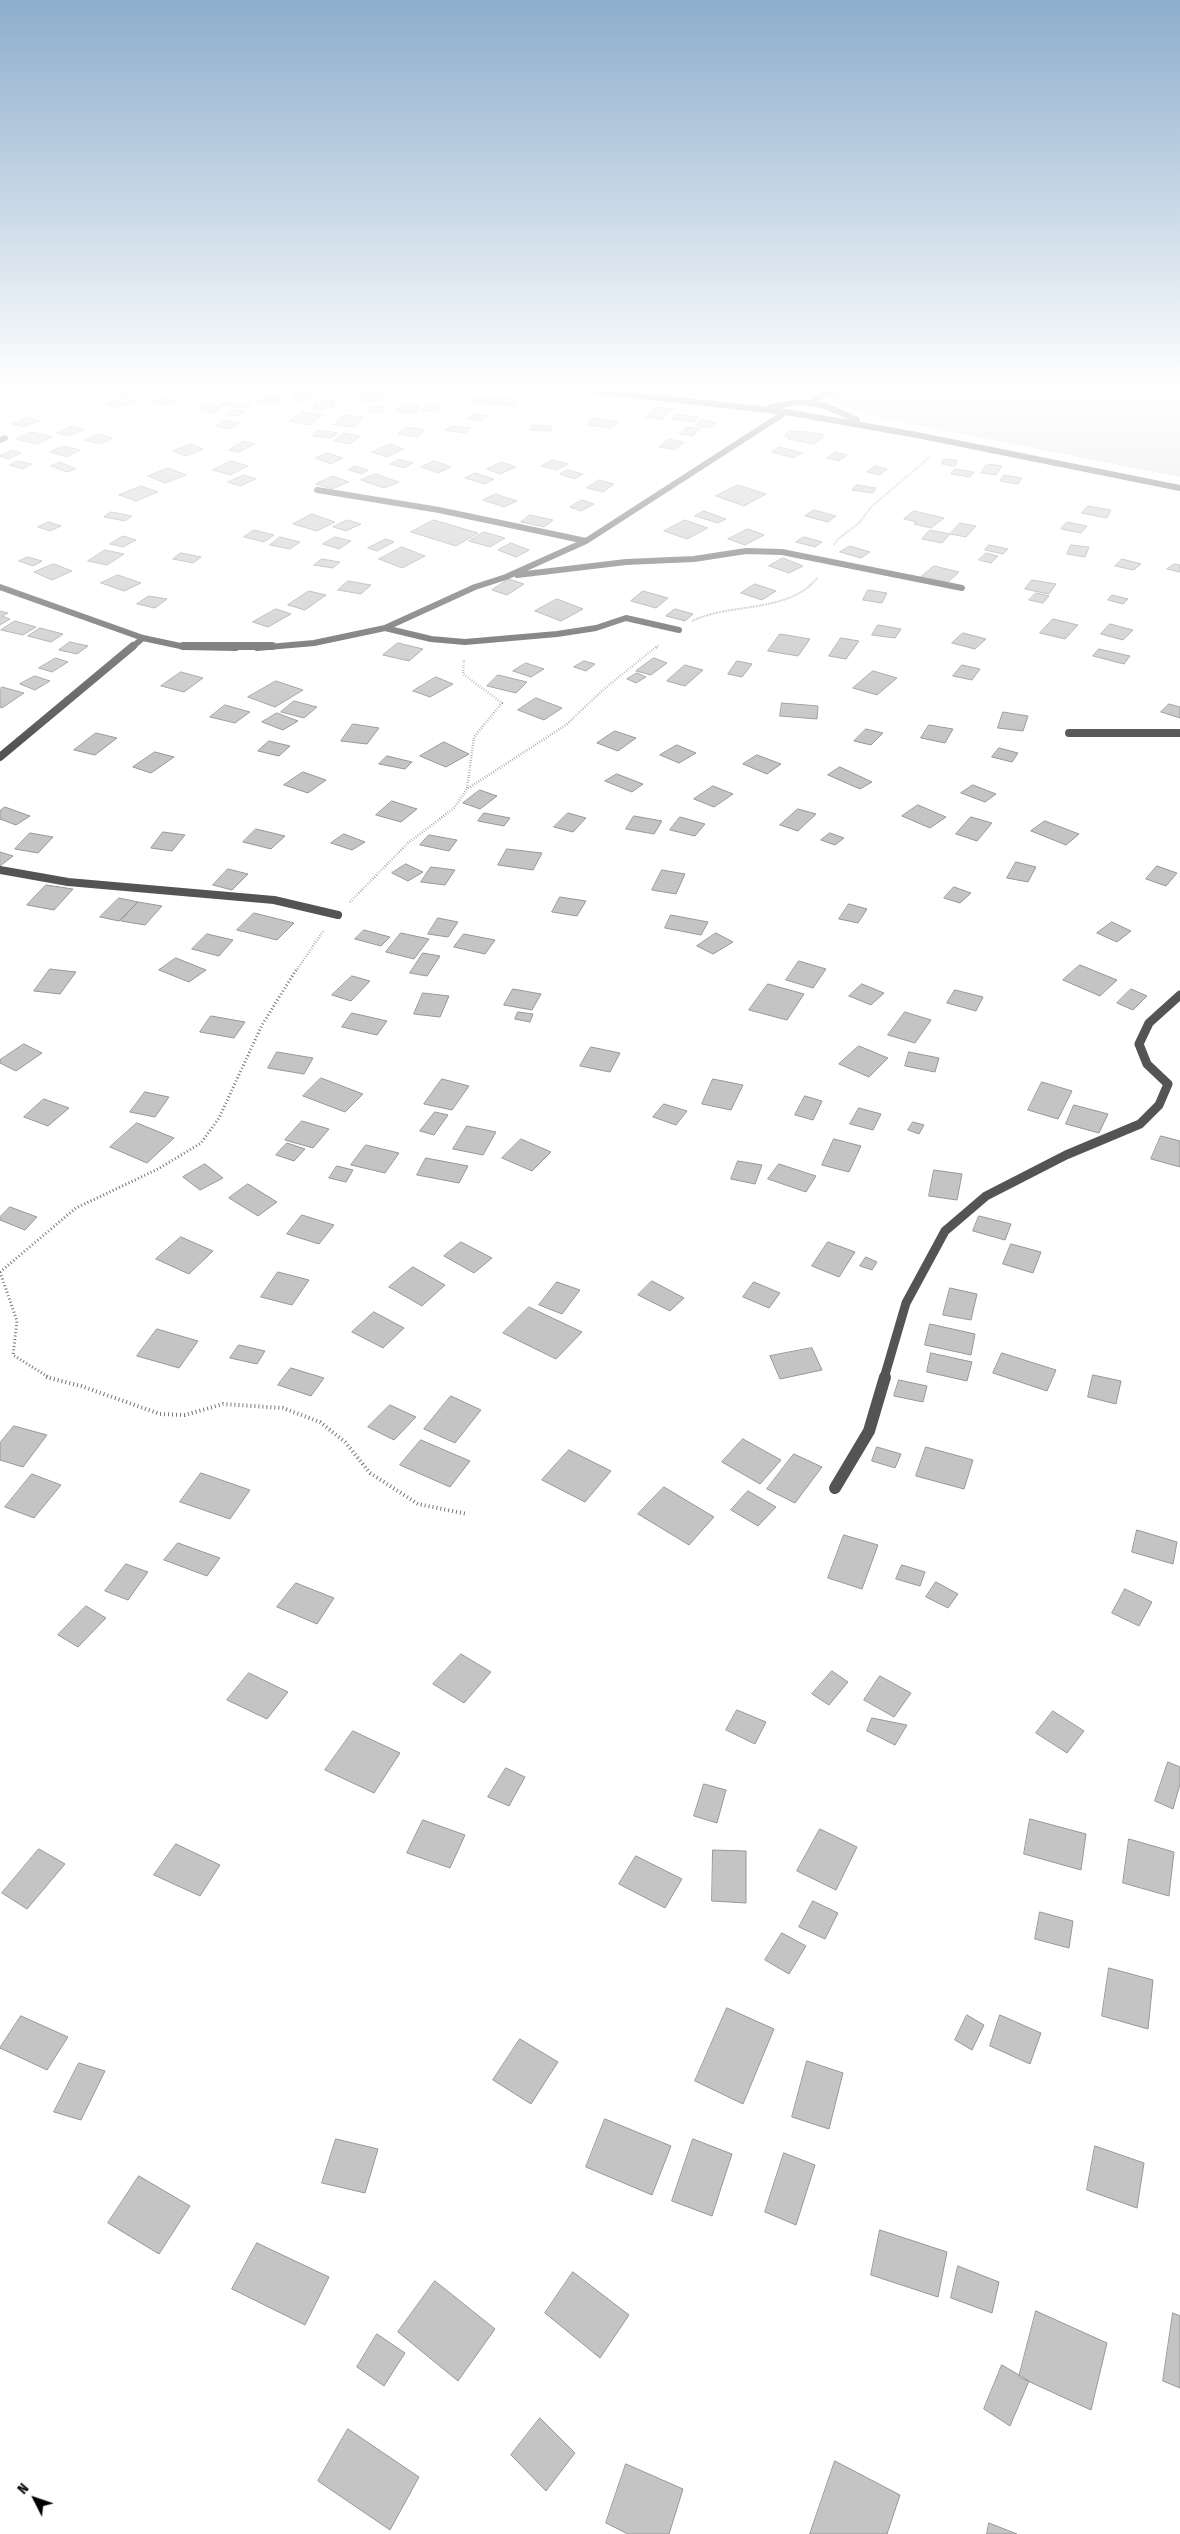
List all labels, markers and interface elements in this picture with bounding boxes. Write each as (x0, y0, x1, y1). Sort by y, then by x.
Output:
north arrow (10, 2474, 60, 2524)
text: N (14, 2480, 32, 2498)

